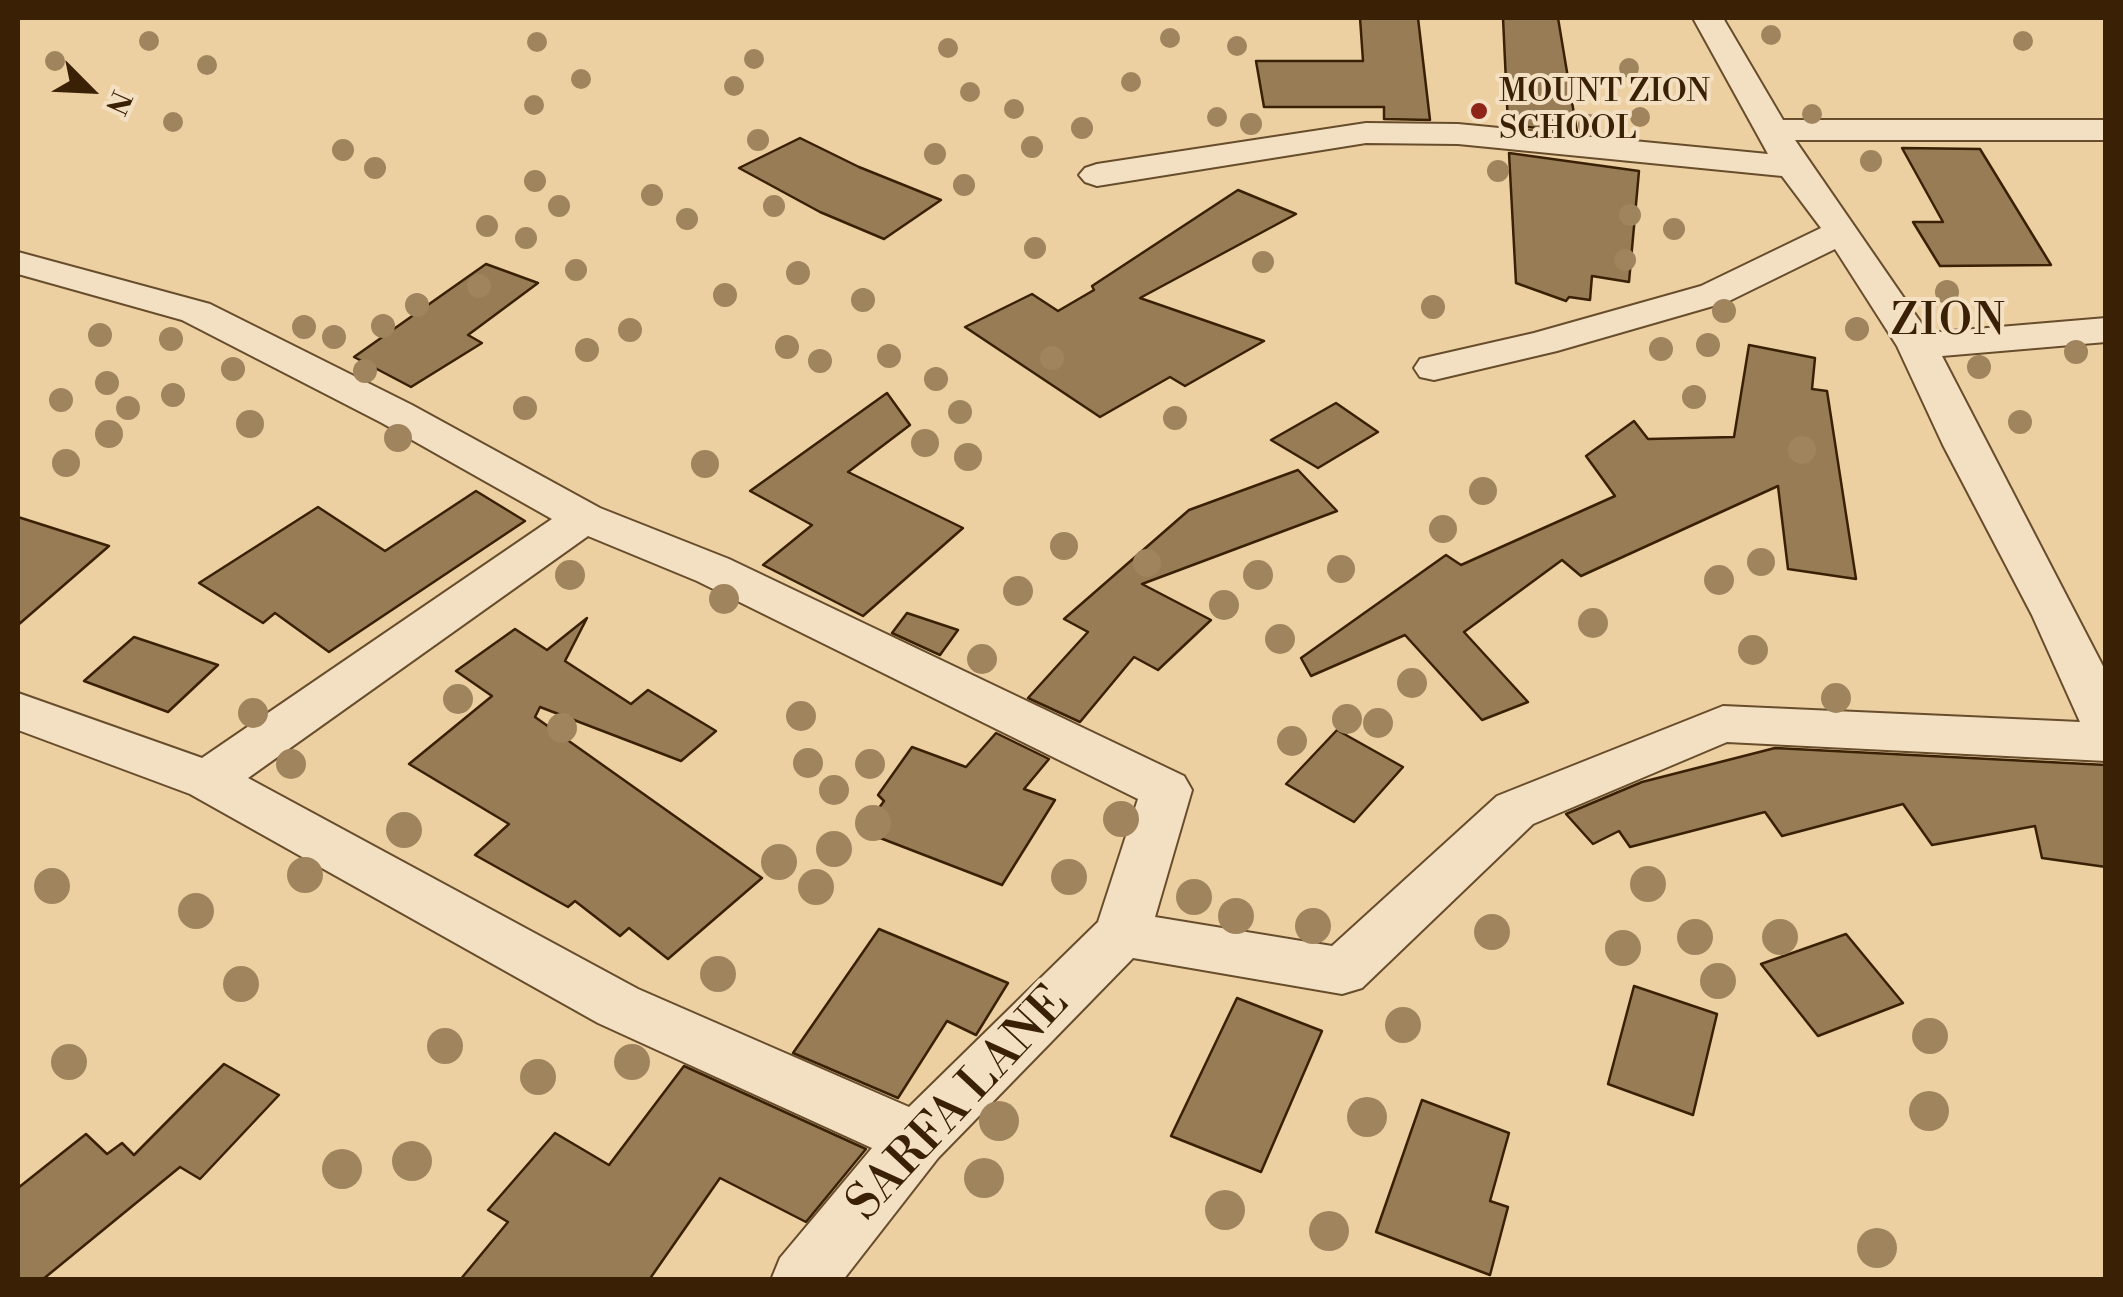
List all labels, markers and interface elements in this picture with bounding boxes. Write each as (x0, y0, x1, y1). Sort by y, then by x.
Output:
north arrow (40, 40, 140, 140)
place label: MOUNT ZION SCHOOL (1499, 74, 1710, 149)
text: N (97, 85, 138, 120)
marker: MOUNT ZION SCHOOL (1468, 100, 1490, 122)
district label: ZION (1891, 299, 2007, 349)
street label: SARFA LANE (837, 976, 1083, 1234)

